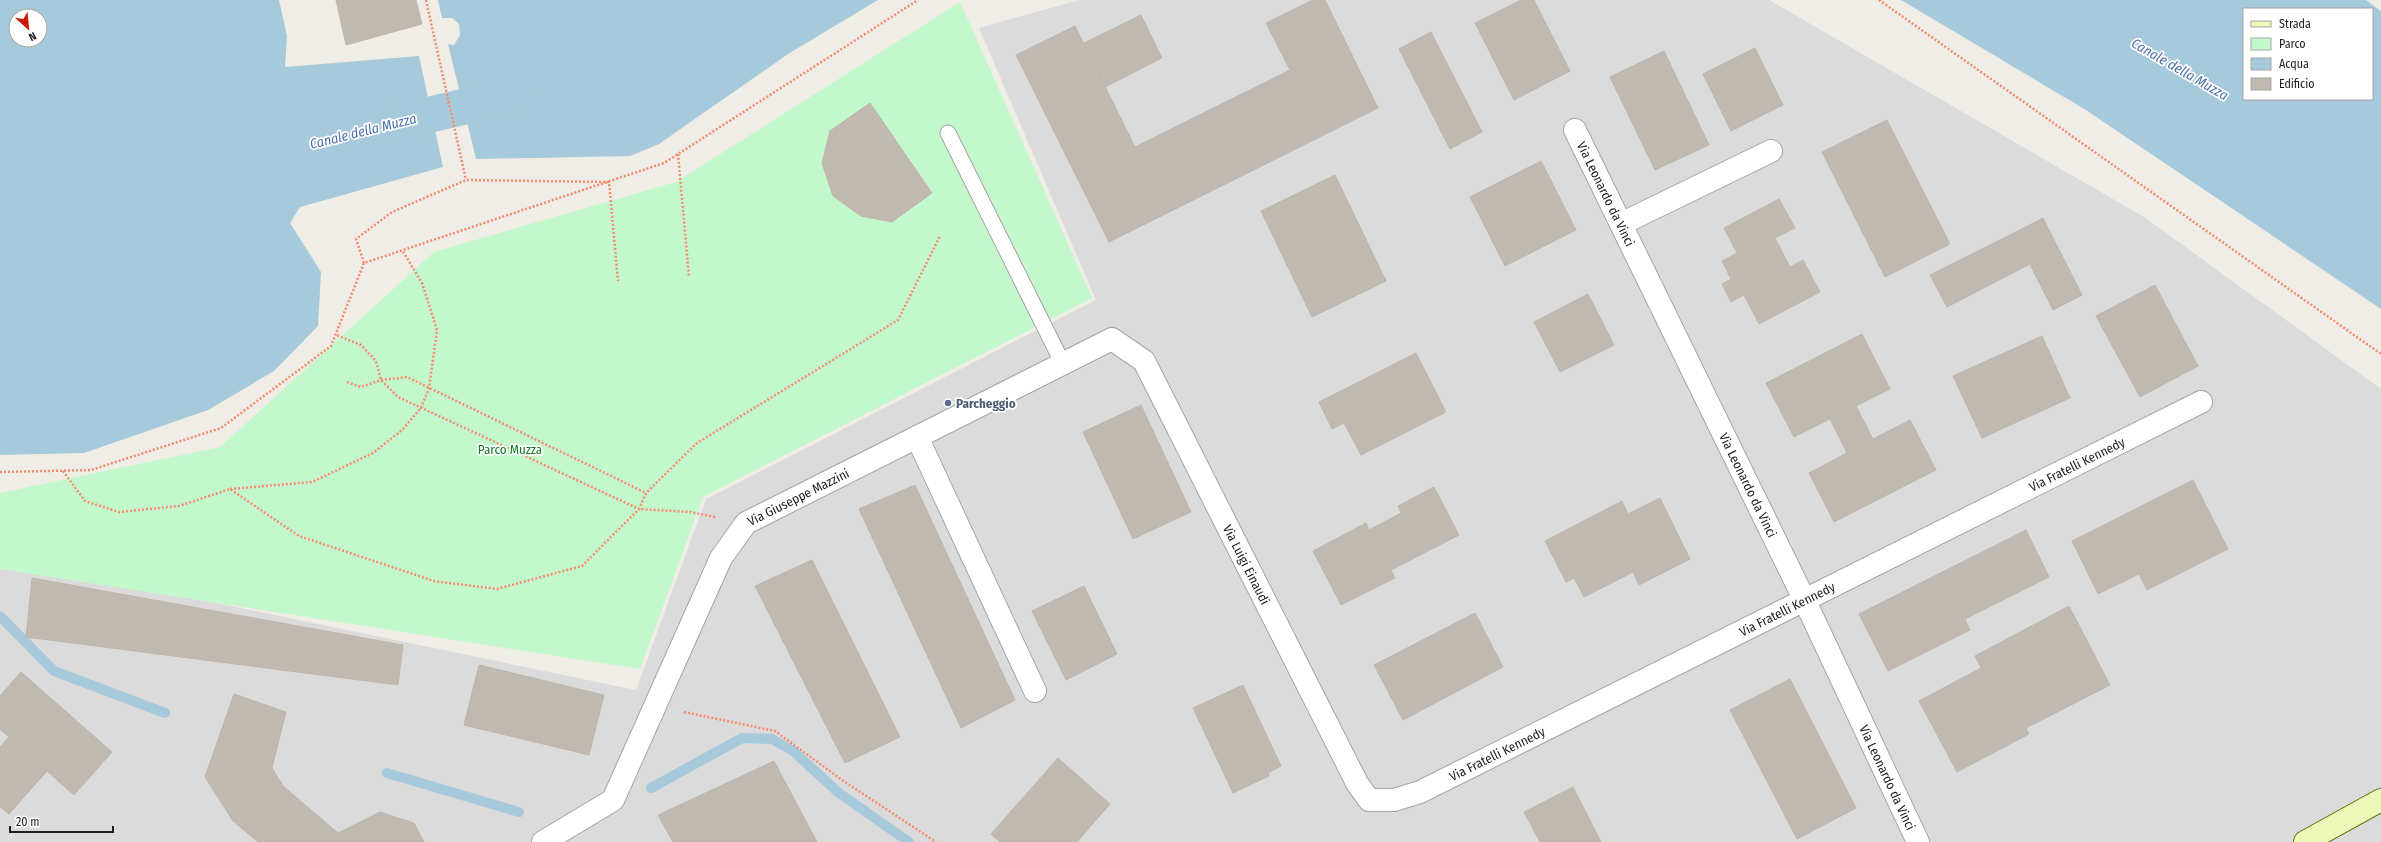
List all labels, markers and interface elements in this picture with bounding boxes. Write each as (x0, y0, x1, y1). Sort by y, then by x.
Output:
north arrow (8, 8, 48, 48)
legend (2243, 8, 2373, 100)
text: Strada (2279, 17, 2311, 31)
text: N (26, 29, 38, 44)
water label: Canale della Muzza (2128, 35, 2231, 104)
text: Parco (2279, 37, 2306, 51)
text: Acqua (2279, 57, 2309, 71)
text: Edificio (2279, 77, 2315, 91)
water label: Canale della Muzza (308, 110, 418, 153)
street label: Via Leonardo da Vinci (1574, 139, 1638, 249)
place label: Parcheggio (956, 396, 1016, 411)
marker: Parcheggio (943, 398, 953, 408)
street label: Via Leonardo da Vinci (1716, 430, 1780, 540)
street label: Via Fratelli Kennedy (2027, 434, 2127, 495)
park label: Parco Muzza (478, 442, 542, 457)
street label: Via Giuseppe Mazzini (745, 465, 852, 529)
street label: Via Luigi Einaudi (1220, 522, 1273, 607)
street label: Via Fratelli Kennedy (1737, 579, 1838, 639)
street label: Via Leonardo da Vinci (1856, 723, 1918, 833)
street label: Via Fratelli Kennedy (1447, 724, 1548, 784)
scale bar (10, 808, 113, 834)
text: 20 m (16, 815, 40, 829)

